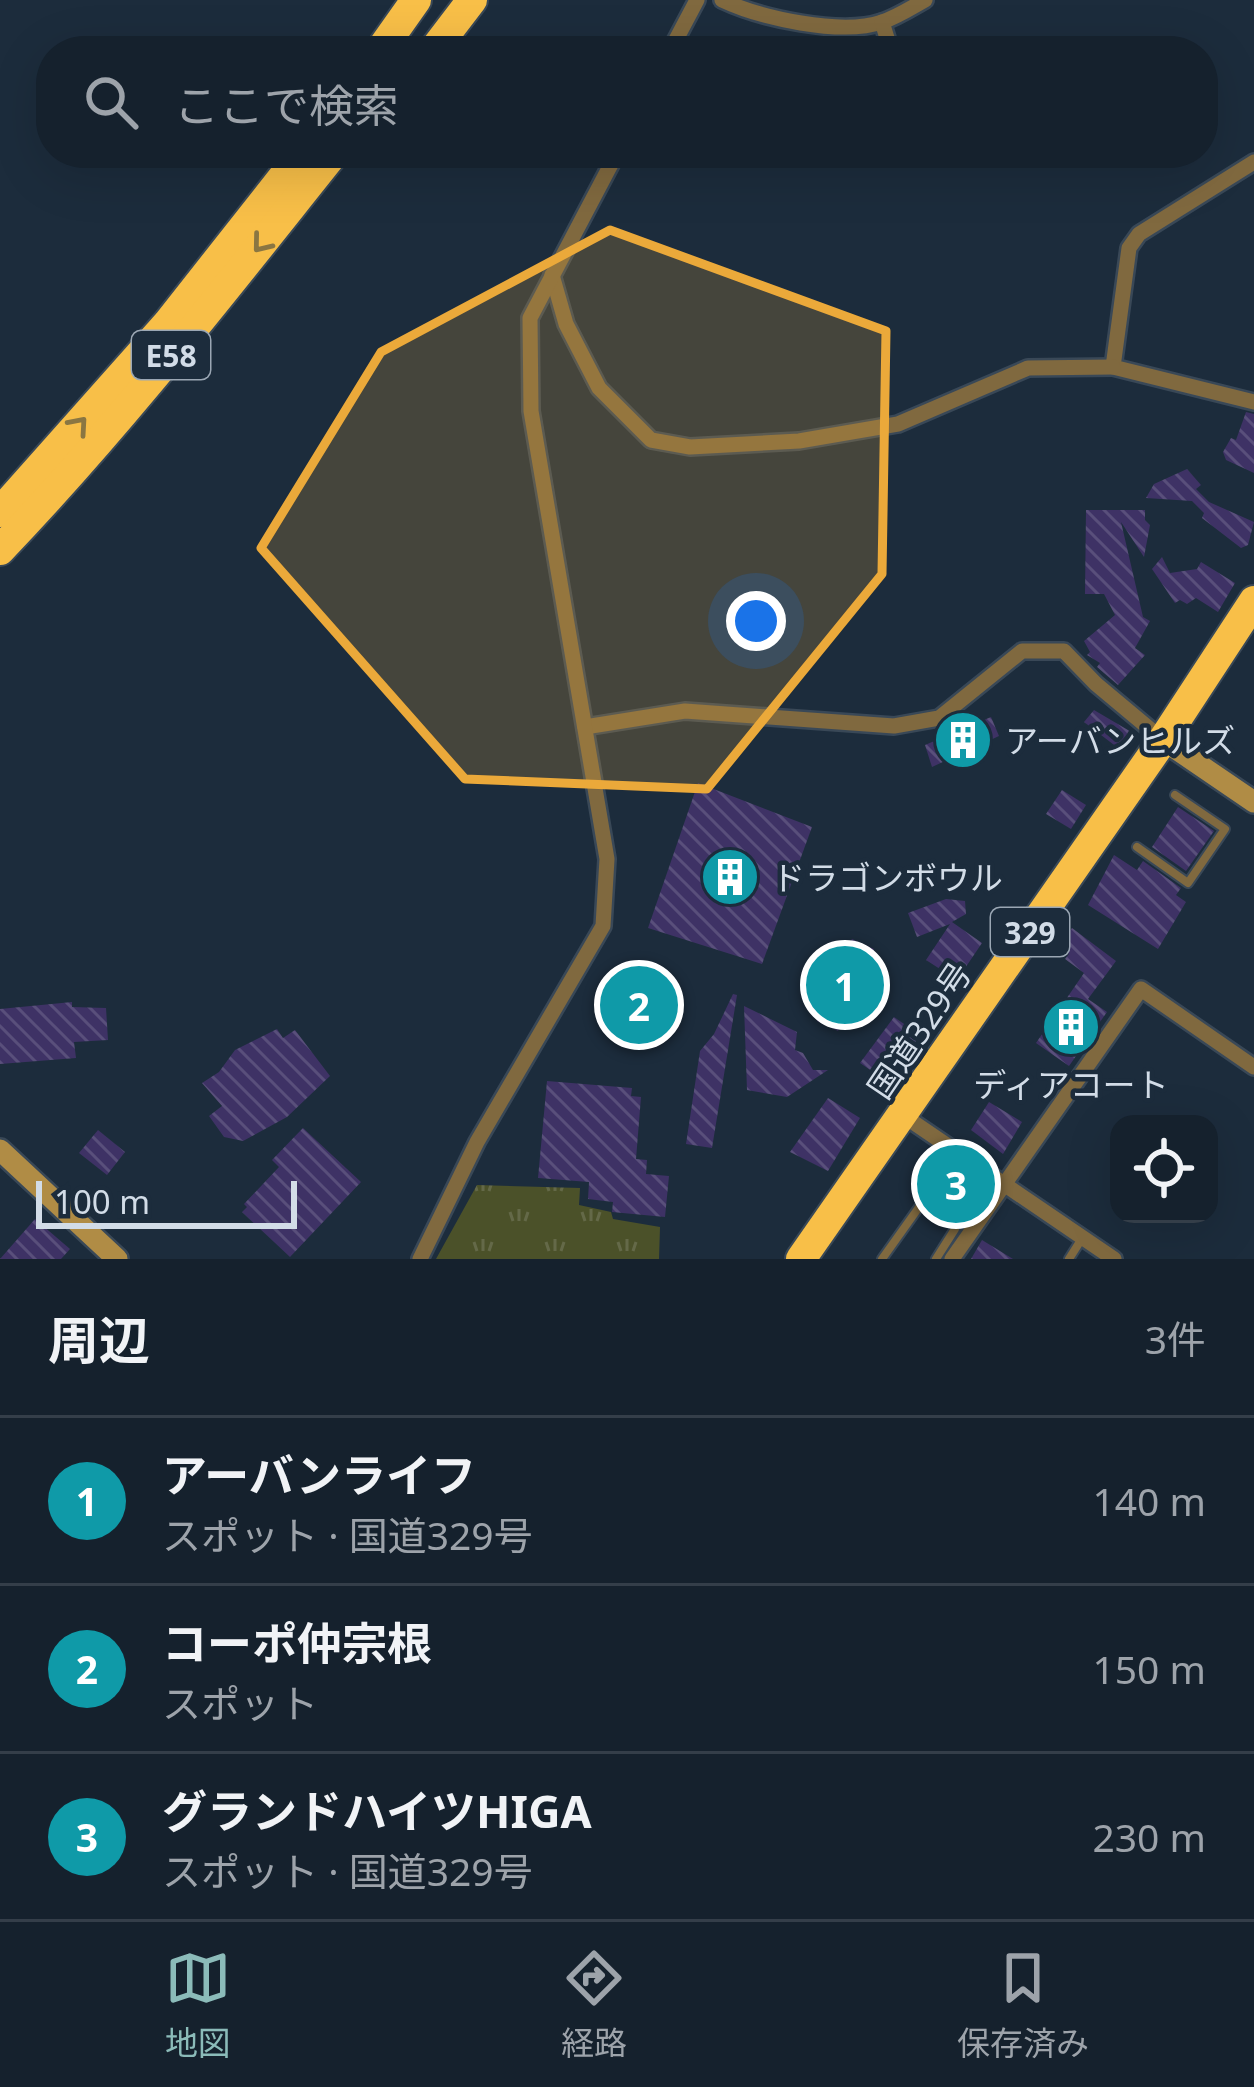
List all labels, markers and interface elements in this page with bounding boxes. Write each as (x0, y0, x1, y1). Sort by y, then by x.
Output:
search box (36, 36, 1218, 168)
icon: search (78, 69, 144, 135)
text: ここで検索 (174, 74, 399, 135)
one-way arrow (254, 231, 275, 253)
road number: E58 (132, 331, 210, 379)
one-way arrow (64, 417, 86, 439)
your location (726, 591, 786, 651)
building icon: アーバンヒルズ (932, 709, 994, 771)
place label: アーバンヒルズ (1005, 718, 1235, 763)
building icon: ドラゴンボウル (699, 846, 761, 908)
place label: ドラゴンボウル (772, 855, 1003, 900)
road number: 329 (991, 908, 1069, 956)
pin: 1 (806, 940, 884, 1030)
street label: 国道329号 (857, 953, 981, 1107)
pin: 2 (600, 960, 678, 1050)
building icon: ディアコート (1040, 996, 1102, 1058)
place label: ディアコート (973, 1062, 1169, 1107)
map controls (1110, 1115, 1218, 1223)
button: locate (1110, 1115, 1218, 1223)
pin: 3 (917, 1139, 995, 1229)
scale bar (36, 1175, 297, 1228)
text: 100 m (54, 1179, 150, 1224)
text: 周辺 (48, 1304, 150, 1374)
text: 3件 (1145, 1312, 1206, 1365)
text: アーバンライフ (162, 1444, 476, 1505)
text: 1 (76, 1474, 98, 1527)
text: 140 m (1092, 1474, 1206, 1527)
text: スポット · 国道329号 (162, 1508, 533, 1561)
text: コーポ仲宗根 (162, 1612, 432, 1673)
text: 2 (76, 1642, 98, 1695)
text: 150 m (1092, 1642, 1206, 1695)
text: スポット (162, 1676, 318, 1729)
text: グランドハイツHIGA (162, 1780, 592, 1841)
text: 3 (76, 1810, 98, 1863)
text: 230 m (1092, 1810, 1206, 1863)
text: スポット · 国道329号 (162, 1844, 533, 1897)
tab: 地図 (165, 1945, 231, 2065)
tab: 経路 (561, 1945, 627, 2065)
tab: 保存済み (957, 1945, 1089, 2065)

